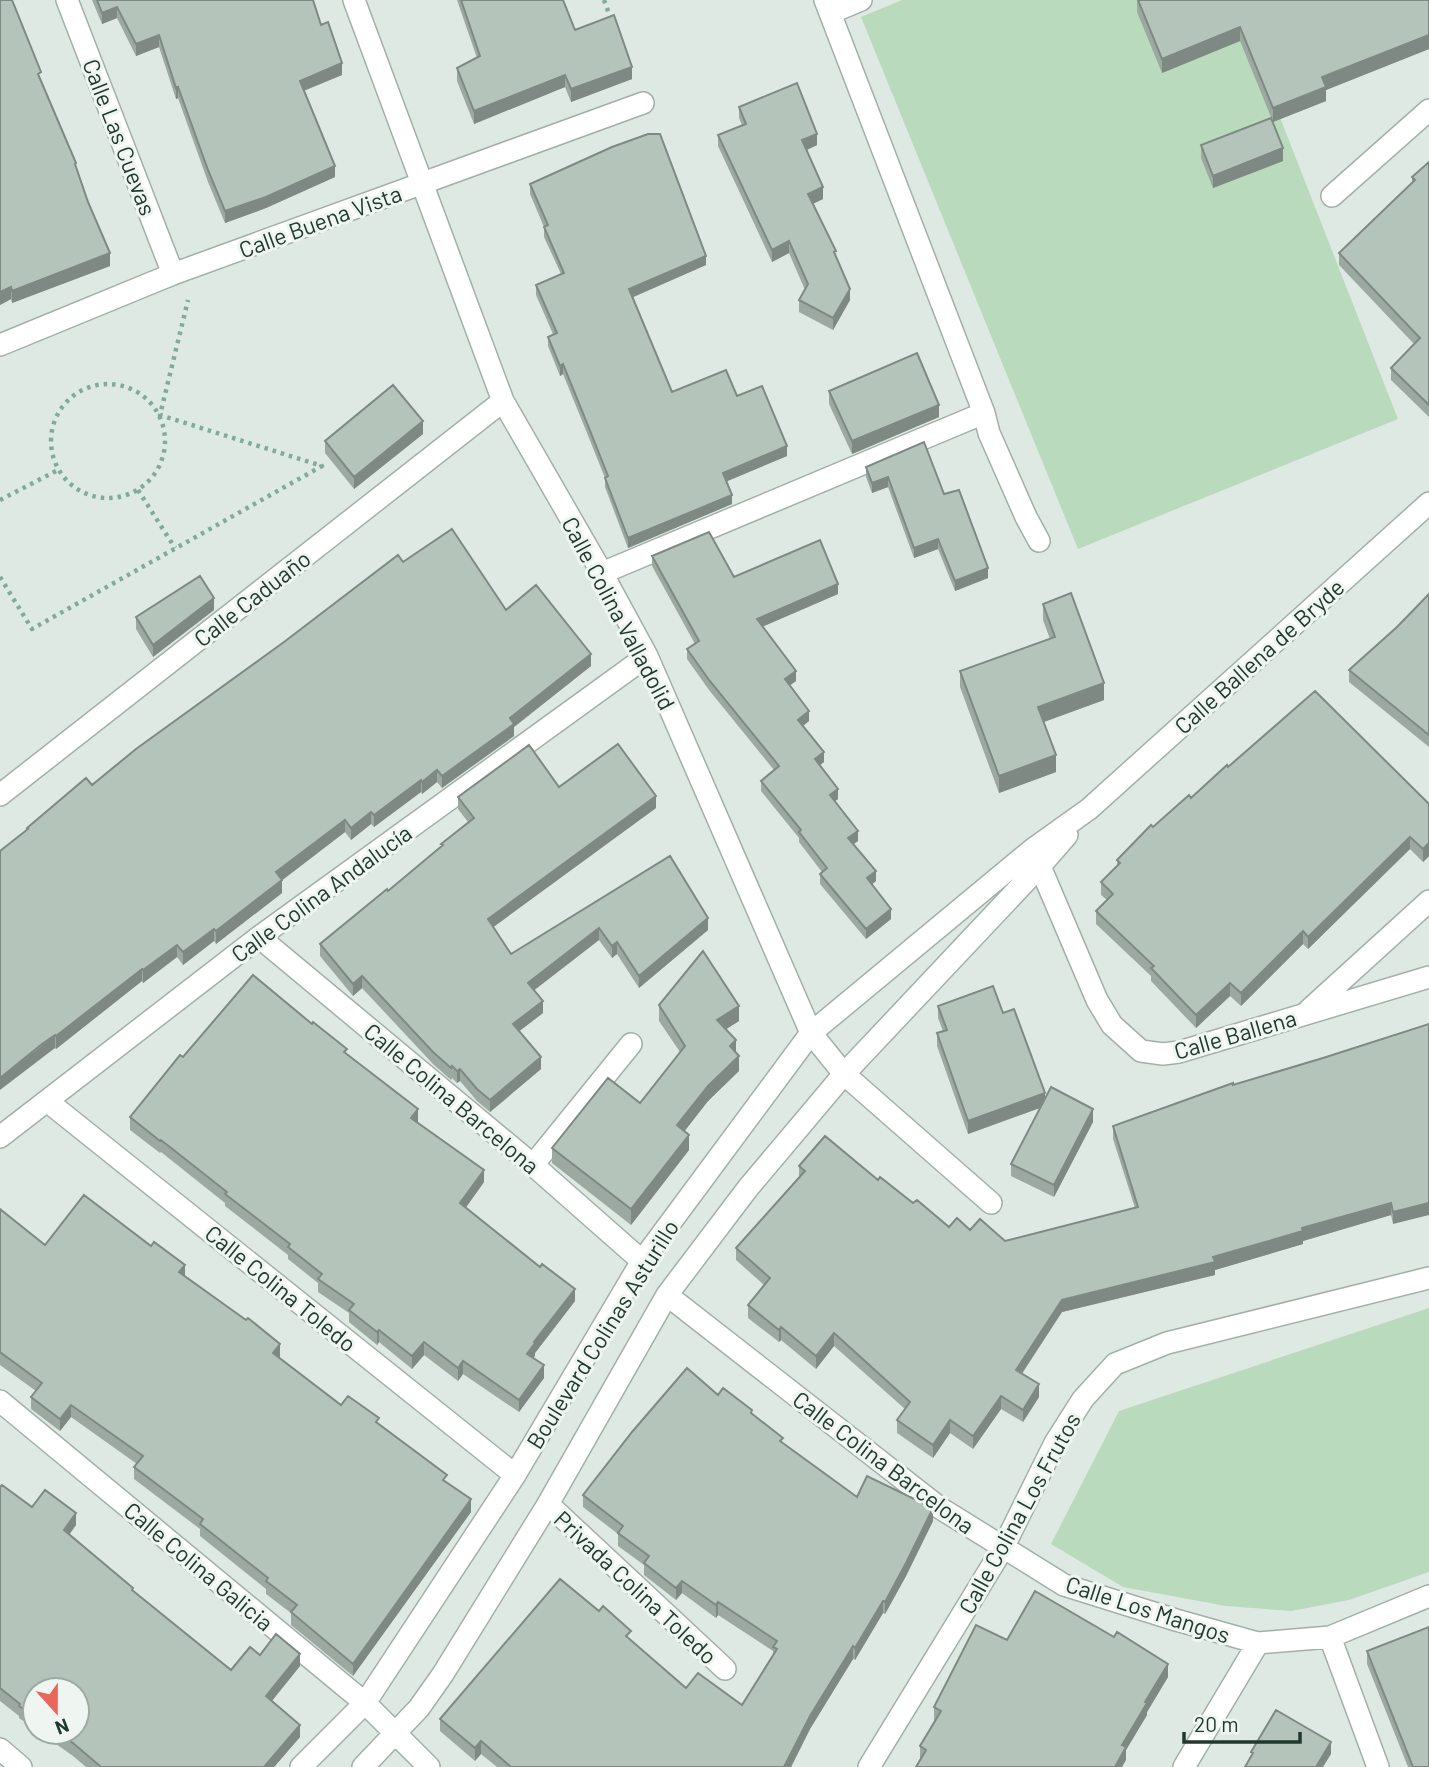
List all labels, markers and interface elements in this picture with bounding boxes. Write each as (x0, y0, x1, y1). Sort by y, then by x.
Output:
street label: Calle Las Cuevas (77, 55, 163, 219)
street label: Calle Buena Vista (235, 179, 405, 263)
street label: Calle Colina Valladolid (556, 512, 682, 714)
street label: Calle Caduaño (188, 544, 316, 652)
street label: Calle Ballena de Bryde (1168, 572, 1350, 740)
street label: Calle Colina Andalucía (225, 818, 417, 968)
street label: Calle Ballena (1171, 1003, 1299, 1065)
street label: Calle Colina Barcelona (359, 1017, 545, 1179)
street label: Boulevard Colinas Asturillo (520, 1214, 684, 1454)
street label: Calle Colina Toledo (200, 1219, 362, 1357)
street label: Calle Colina Barcelona (788, 1385, 980, 1539)
street label: Calle Colina Los Frutos (952, 1407, 1086, 1619)
street label: Calle Colina Galicia (119, 1496, 279, 1636)
street label: Privada Colina Toledo (549, 1504, 723, 1670)
street label: Calle Los Mangos (1062, 1569, 1234, 1649)
north arrow (21, 1676, 91, 1746)
scale bar (1184, 1700, 1300, 1744)
text: 20 m (1194, 1711, 1239, 1736)
text: N (52, 1714, 72, 1740)

